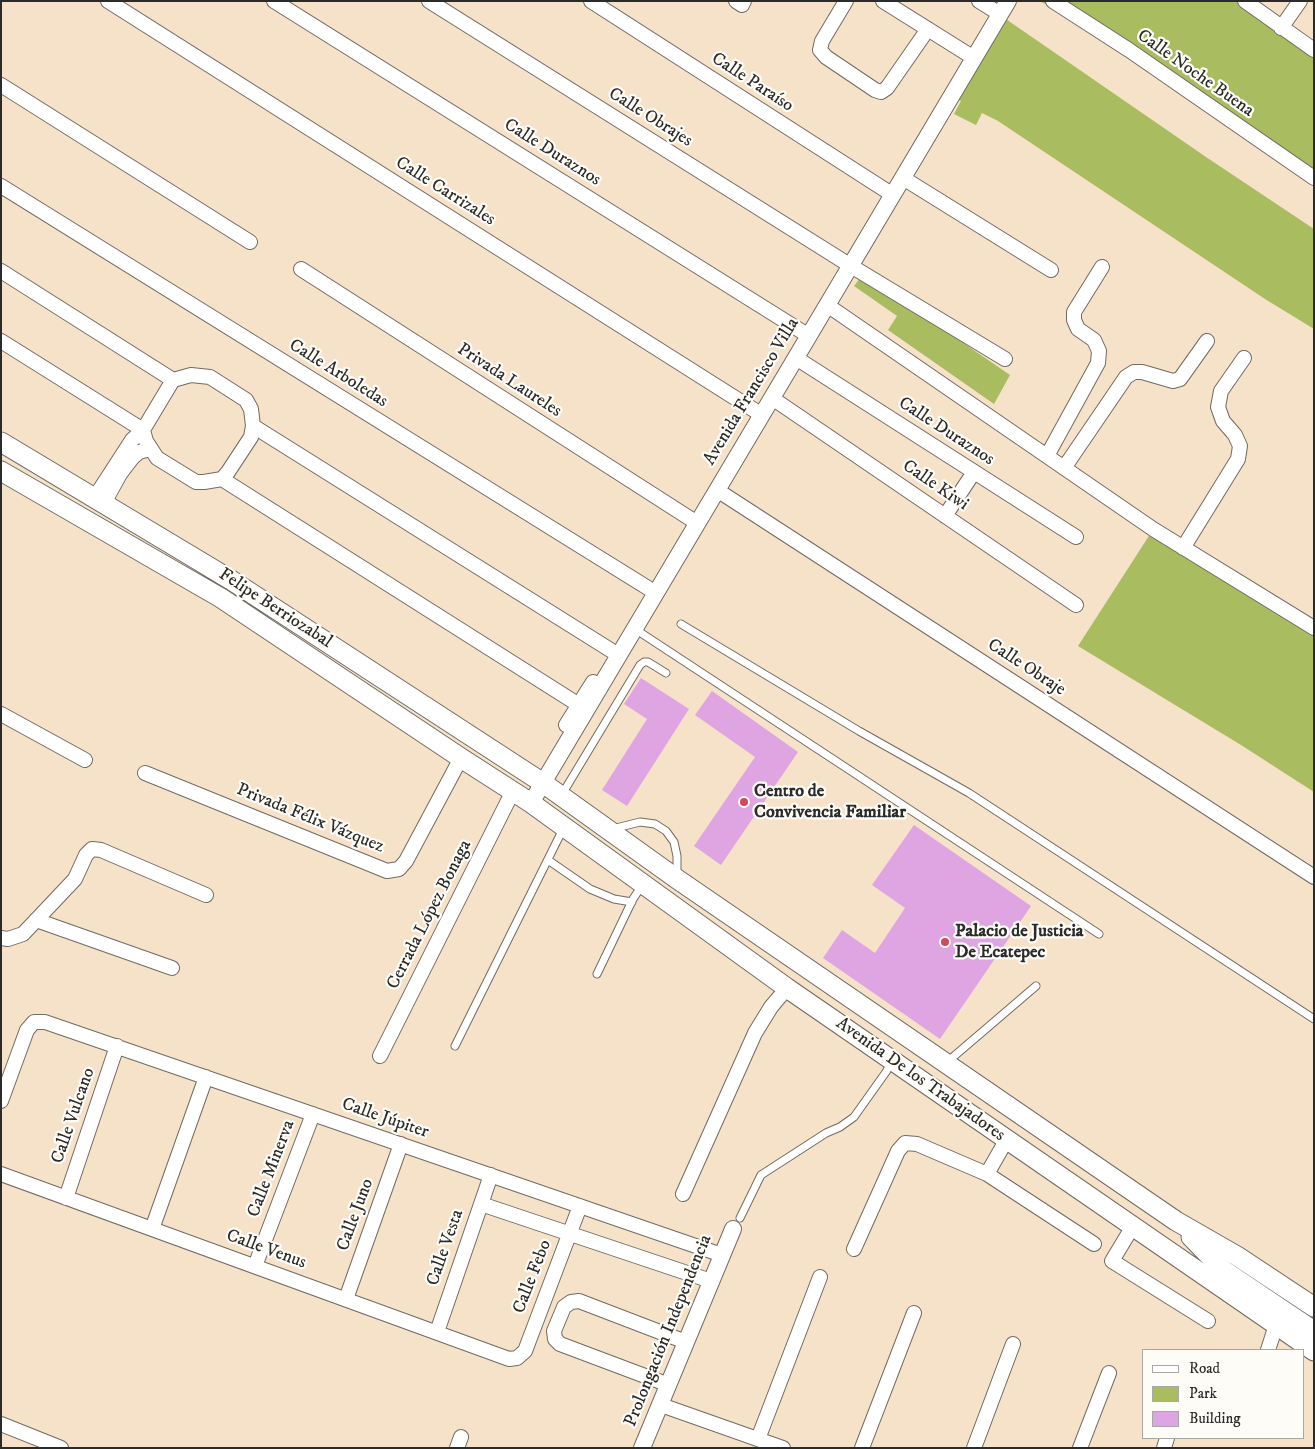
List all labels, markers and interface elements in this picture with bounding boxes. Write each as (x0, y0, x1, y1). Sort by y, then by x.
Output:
street label: Calle Noche Buena (1132, 26, 1258, 122)
street label: Calle Paraíso (707, 48, 797, 118)
street label: Calle Obrajes (604, 84, 696, 152)
street label: Calle Duraznos (500, 115, 604, 191)
street label: Calle Carrizales (391, 153, 499, 231)
street label: Avenida Francisco Villa (699, 314, 805, 470)
street label: Calle Arboledas (285, 335, 391, 413)
street label: Privada Laureles (453, 339, 565, 423)
street label: Calle Duraznos (894, 393, 998, 471)
street label: Calle Kiwi (898, 456, 972, 516)
street label: Felipe Berriozabal (214, 564, 336, 654)
street label: Calle Obraje (983, 635, 1069, 701)
street label: Privada Félix Vázquez (233, 780, 387, 858)
place label: Centro de Convivencia Familiar (754, 781, 906, 824)
marker: Centro de Convivencia Familiar (738, 796, 750, 808)
street label: Cerrada López Bonaga (383, 837, 477, 993)
place label: Palacio de Justicia De Ecatepec (955, 921, 1083, 964)
marker: Palacio de Justicia De Ecatepec (939, 936, 951, 948)
street label: Avenida De los Trabajadores (831, 1013, 1009, 1147)
street label: Calle Vulcano (48, 1065, 100, 1167)
street label: Calle Júpiter (339, 1094, 431, 1144)
street label: Calle Minerva (244, 1117, 300, 1221)
street label: Calle Juno (333, 1176, 379, 1254)
street label: Calle Vesta (423, 1207, 469, 1289)
street label: Calle Venus (223, 1226, 309, 1274)
street label: Prolongación Independencia (621, 1232, 717, 1430)
street label: Calle Febo (509, 1237, 557, 1317)
legend (1142, 1349, 1305, 1439)
text: Road (1189, 1359, 1220, 1378)
text: Park (1189, 1384, 1217, 1403)
text: Building (1189, 1409, 1241, 1428)

